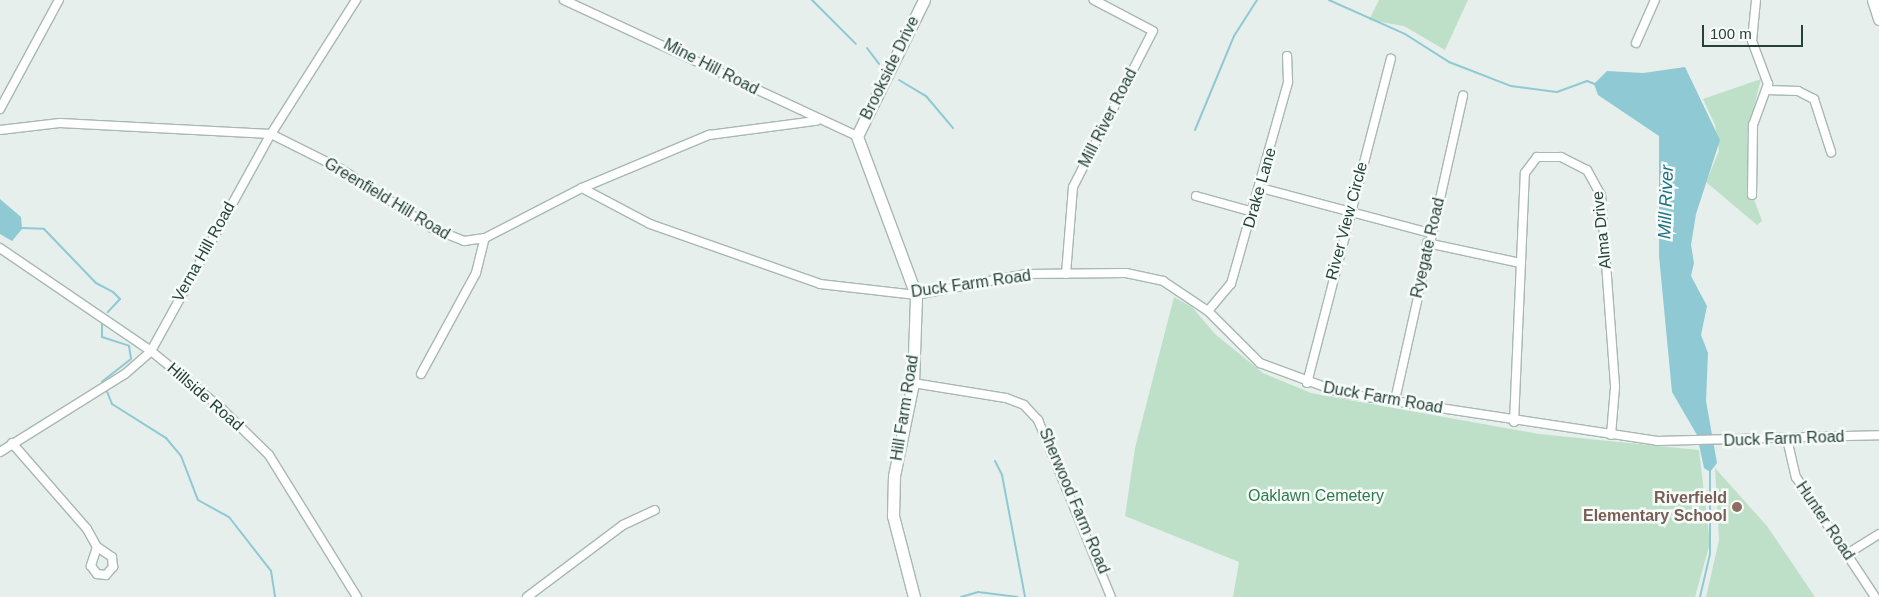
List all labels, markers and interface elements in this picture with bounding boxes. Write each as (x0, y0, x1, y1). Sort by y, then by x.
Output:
street label: Brookside Drive (857, 13, 923, 123)
scale bar (1704, 15, 1805, 47)
text: 100 m (1710, 25, 1752, 42)
street label: Mine Hill Road (660, 35, 762, 99)
street label: Mill River Road (1075, 65, 1141, 171)
street label: Drake Lane (1239, 146, 1281, 230)
street label: Greenfield Hill Road (321, 154, 453, 244)
street label: River View Circle (1322, 160, 1372, 282)
water label: Mill River (1654, 165, 1678, 239)
street label: Alma Drive (1588, 190, 1616, 270)
street label: Ryegate Road (1407, 196, 1449, 300)
street label: Verna Hill Road (169, 199, 239, 305)
street label: Duck Farm Road (910, 266, 1032, 302)
street label: Hill Farm Road (887, 354, 923, 462)
street label: Hillside Road (163, 359, 247, 435)
street label: Duck Farm Road (1322, 378, 1444, 418)
street label: Sherwood Farm Road (1035, 425, 1113, 577)
street label: Duck Farm Road (1723, 427, 1845, 451)
street label: Hunter Road (1792, 478, 1858, 564)
park label: Oaklawn Cemetery (1248, 486, 1384, 506)
place label: Riverfield Elementary School (1583, 488, 1727, 526)
marker: Riverfield Elementary School (1731, 501, 1743, 513)

